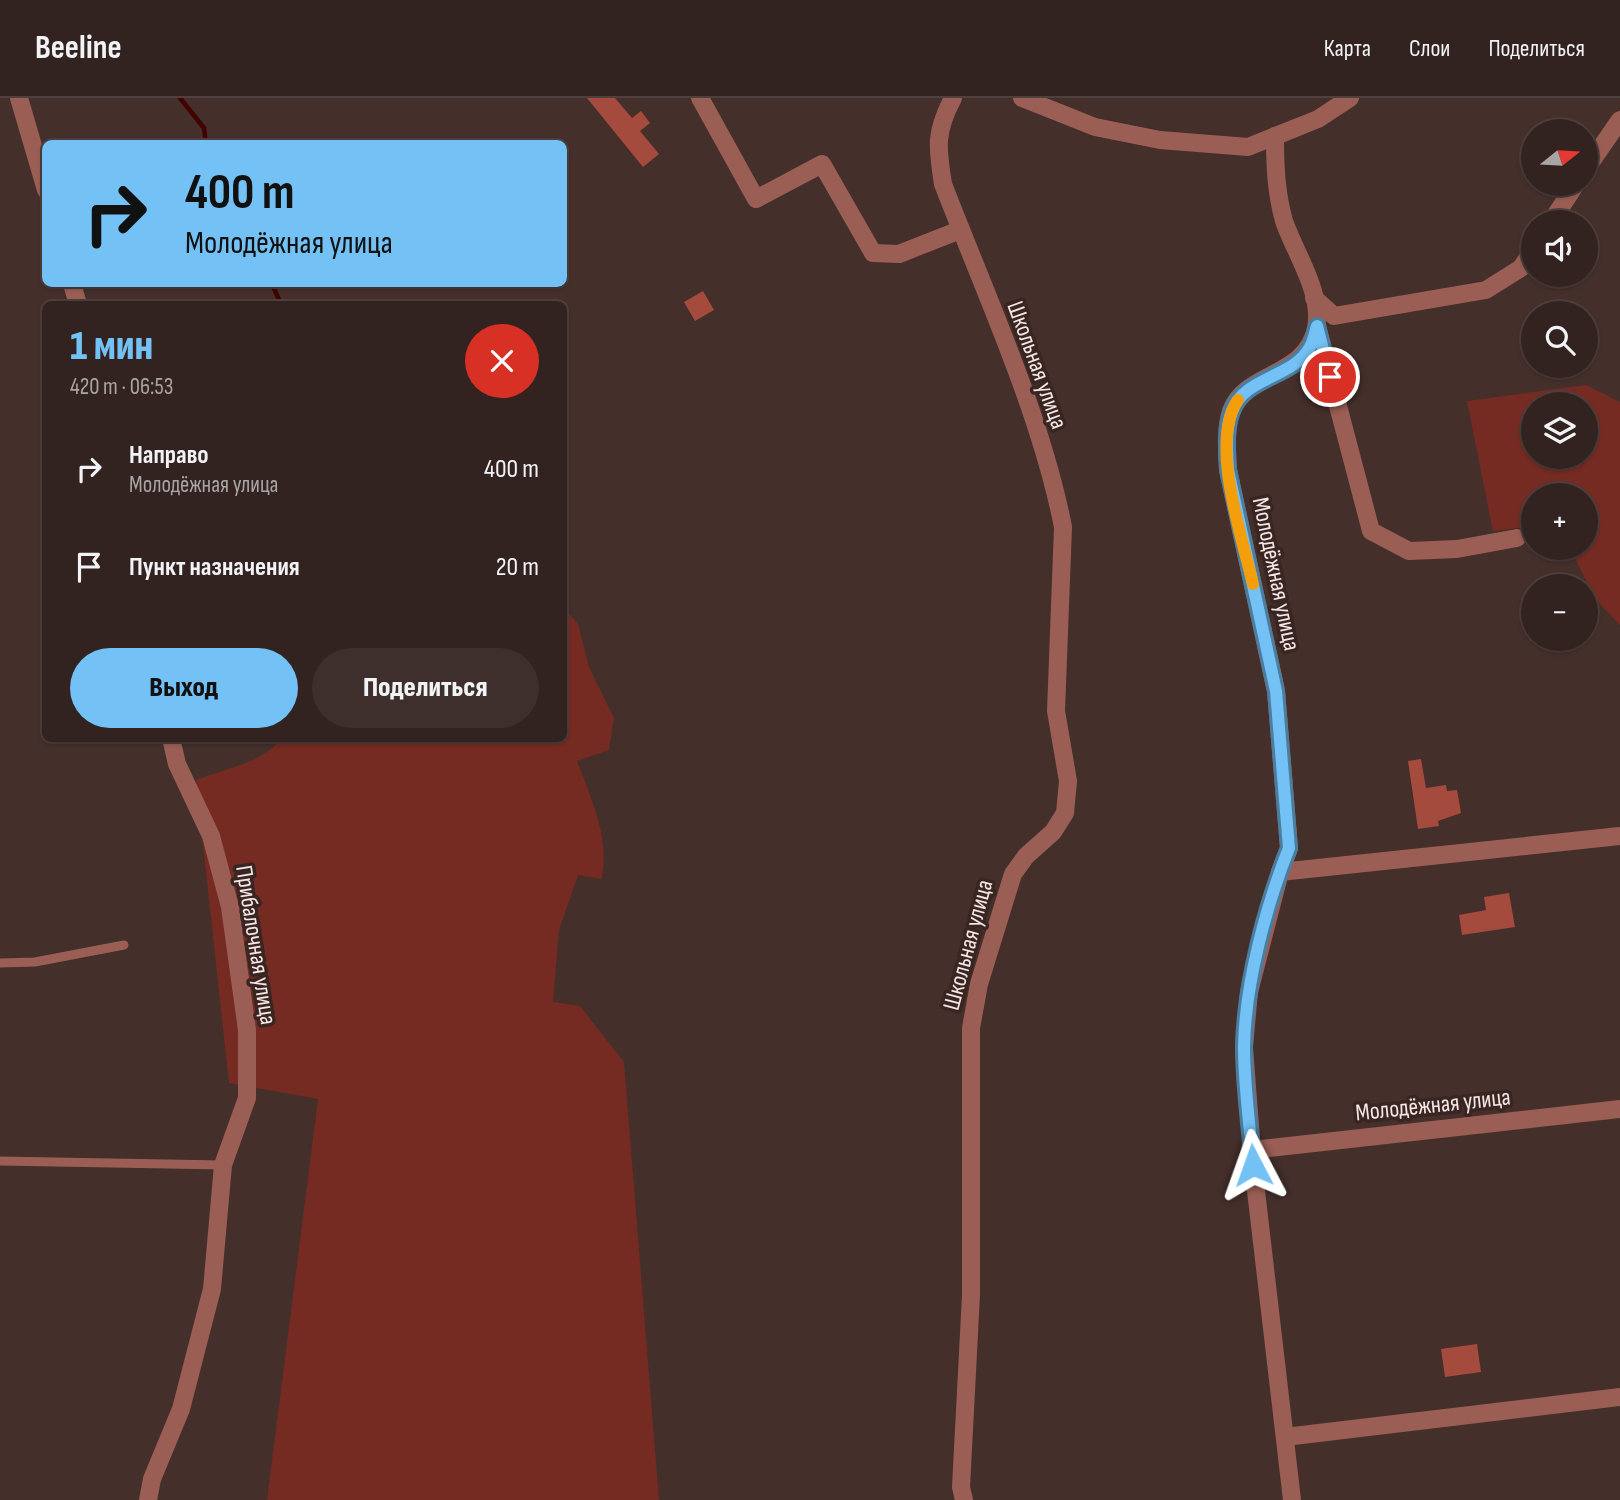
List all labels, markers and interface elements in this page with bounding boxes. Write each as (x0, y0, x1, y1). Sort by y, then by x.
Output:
text: Beeline (35, 28, 122, 68)
text: Карта (1324, 34, 1371, 63)
text: Слои (1409, 34, 1450, 63)
text: Поделиться (1488, 34, 1585, 63)
north arrow (1521, 119, 1598, 196)
map controls (1521, 119, 1598, 651)
text: 400 m (185, 164, 295, 223)
icon: right (70, 168, 161, 259)
button: sound (1521, 210, 1598, 287)
text: Молодёжная улица (185, 224, 393, 263)
street label: Школьная улица (1000, 297, 1074, 433)
button: search (1521, 301, 1598, 378)
text: 1 мин (70, 321, 153, 372)
button: close (465, 324, 539, 398)
pin (1300, 347, 1360, 407)
icon: arrive (1311, 358, 1349, 396)
text: 420 m · 06:53 (70, 373, 173, 401)
button: layers (1521, 392, 1598, 469)
text: Направо (129, 440, 208, 471)
icon: right (70, 450, 108, 488)
text: 400 m (484, 454, 539, 485)
text: Молодёжная улица (129, 471, 278, 499)
button: + (1521, 483, 1598, 560)
street label: Молодёжная улица (1246, 495, 1306, 653)
icon: arrive (70, 548, 108, 586)
text: Пункт назначения (129, 552, 300, 583)
text: 20 m (496, 552, 539, 583)
button: − (1521, 574, 1598, 651)
button: Выход (70, 648, 298, 728)
button: Поделиться (312, 648, 539, 728)
street label: Прибалочная улица (229, 863, 283, 1027)
street label: Школьная улица (937, 877, 999, 1013)
street label: Молодёжная улица (1354, 1082, 1512, 1128)
position arrow (1216, 1128, 1290, 1202)

